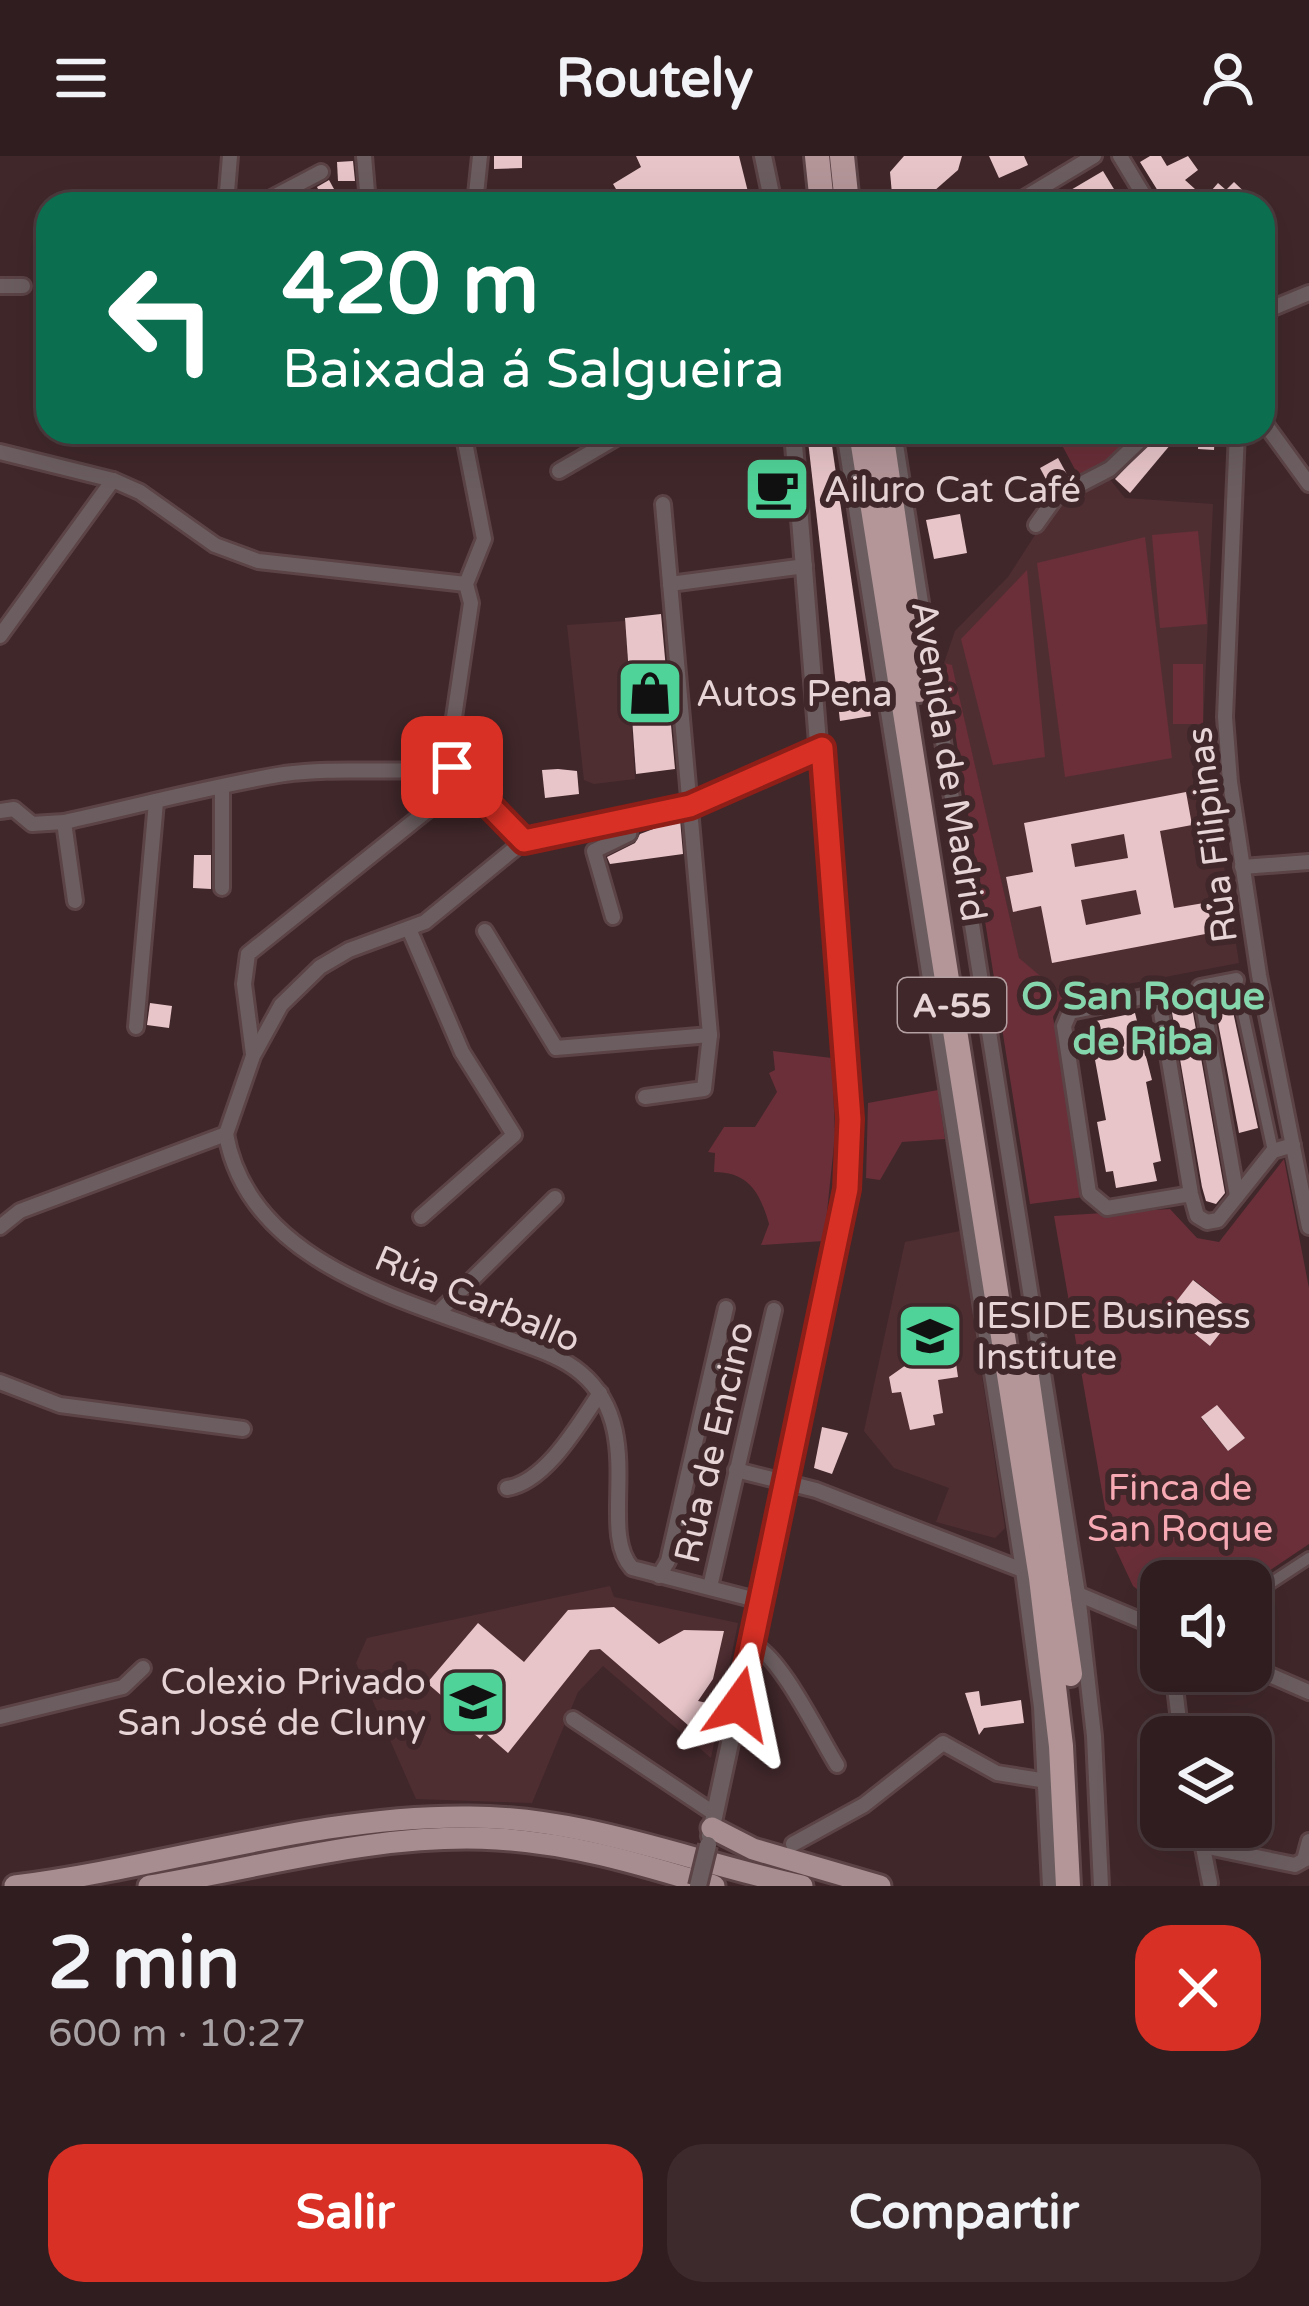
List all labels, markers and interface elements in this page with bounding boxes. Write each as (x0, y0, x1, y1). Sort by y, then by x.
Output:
icon: menu (48, 45, 114, 111)
icon: person (1195, 45, 1261, 111)
text: Routely (556, 46, 753, 111)
text: 420 m (282, 235, 539, 336)
icon: left (84, 240, 240, 396)
text: Baixada á Salgueira (282, 337, 785, 402)
cafe icon: Ailuro Cat Café (742, 454, 812, 524)
place label: Ailuro Cat Café (824, 469, 1081, 512)
street label: Avenida de Madrid (902, 598, 995, 924)
shop icon: Autos Pena (615, 658, 685, 728)
place label: Autos Pena (696, 673, 893, 716)
pin (401, 716, 503, 818)
street label: Rúa Filipinas (1178, 725, 1247, 945)
icon: arrive (419, 734, 485, 800)
district label: O San Roque de Riba (1021, 973, 1265, 1065)
road number: A-55 (898, 978, 1006, 1032)
street label: Rúa Carballo (368, 1237, 587, 1362)
place label: IESIDE Business Institute (976, 1295, 1251, 1379)
school or university icon: IESIDE Business Institute (895, 1301, 965, 1371)
street label: Rúa de Encino (666, 1318, 763, 1567)
park label: Finca de San Roque (1087, 1467, 1273, 1551)
map controls (1140, 1560, 1272, 1848)
button: sound (1140, 1560, 1272, 1692)
position arrow (676, 1641, 802, 1767)
place label: Colexio Privado San José de Cluny (117, 1661, 426, 1745)
school or university icon: Colexio Privado San José de Cluny (438, 1667, 508, 1737)
button: layers (1140, 1716, 1272, 1848)
text: 2 min (48, 1921, 240, 2008)
button: close (1135, 1925, 1261, 2051)
text: 600 m · 10:27 (48, 2010, 306, 2057)
button: Salir (48, 2144, 643, 2282)
button: Compartir (667, 2144, 1261, 2282)

